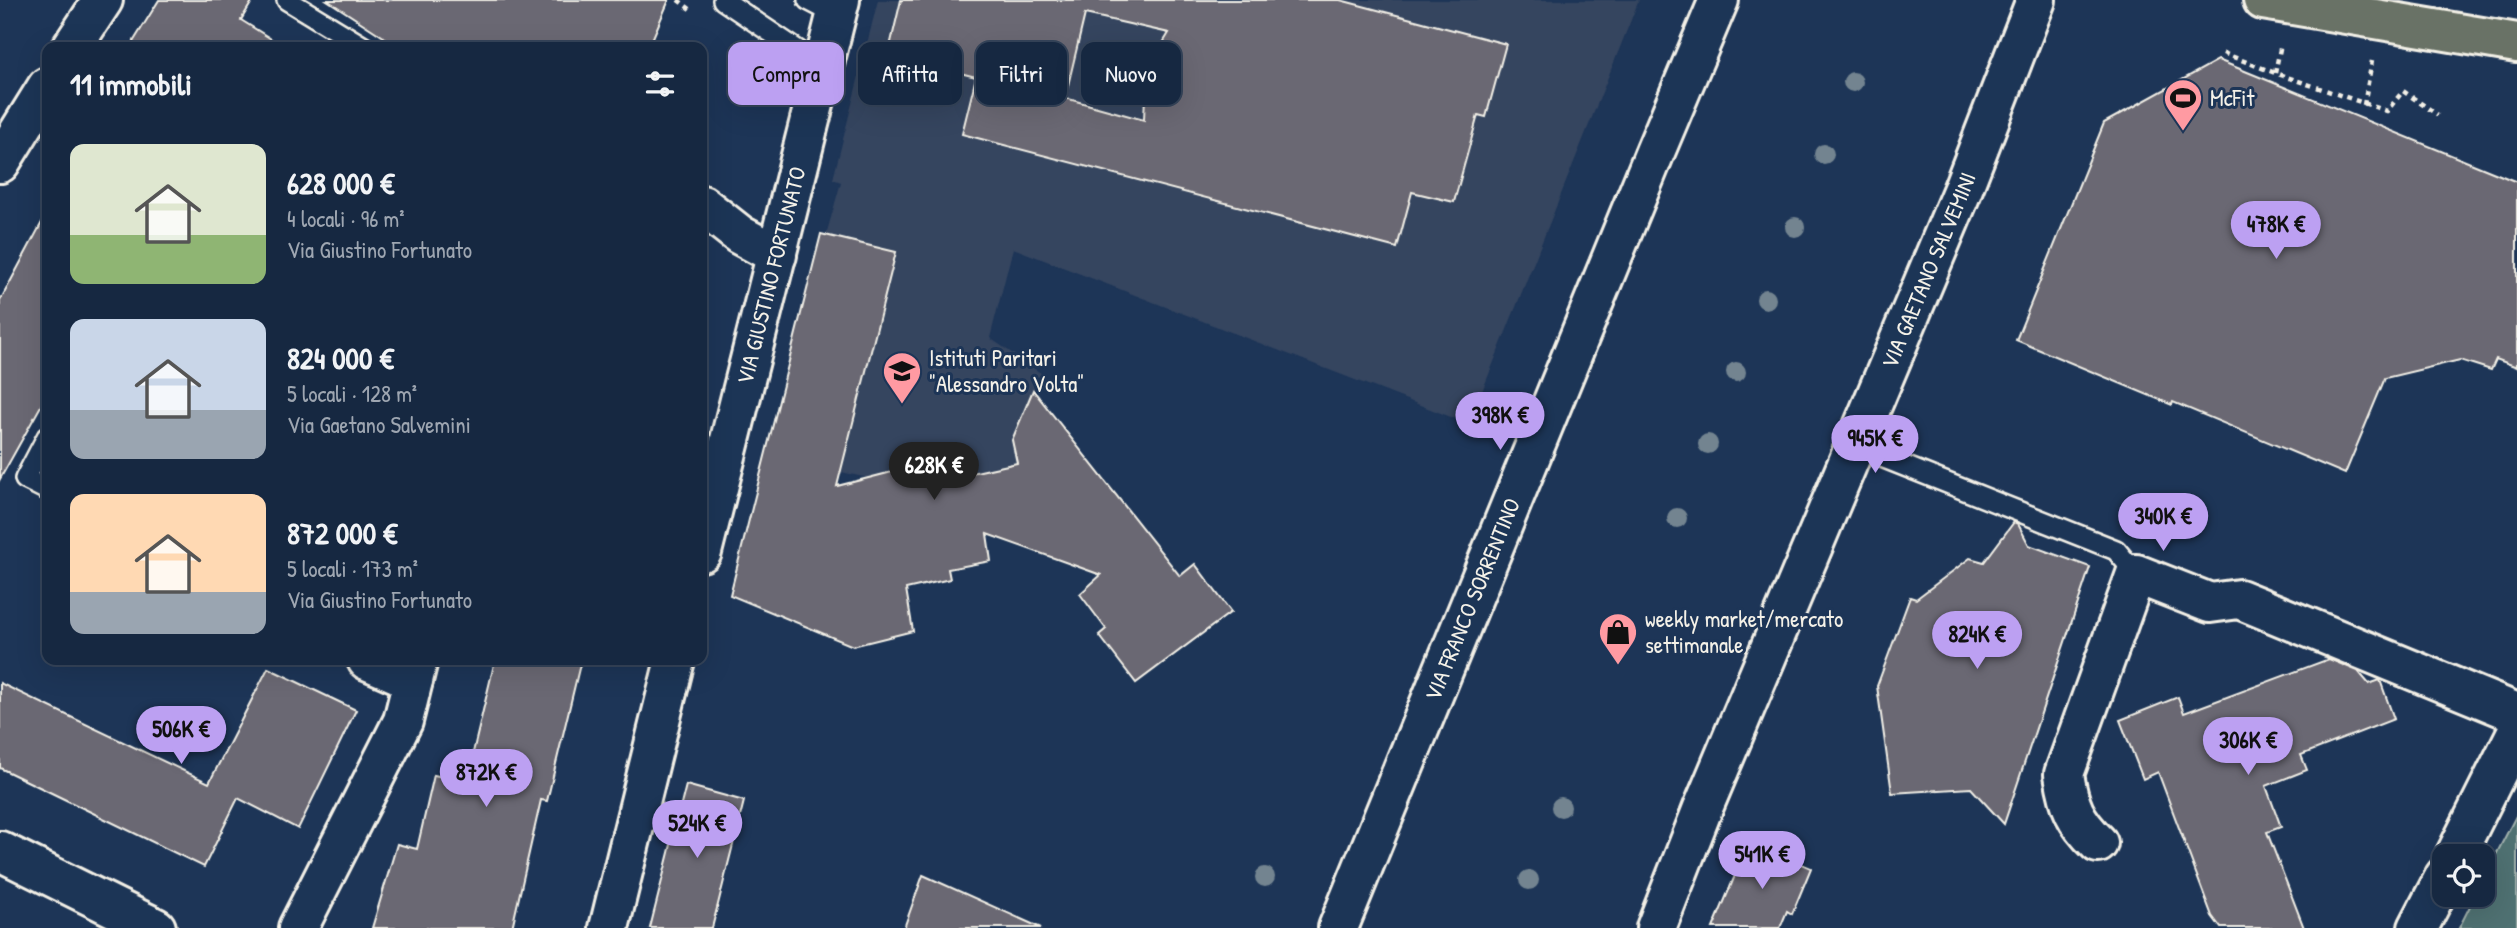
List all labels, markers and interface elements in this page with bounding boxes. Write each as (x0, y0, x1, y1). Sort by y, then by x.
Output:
chip: Compra (728, 42, 844, 105)
chip: Affitta (858, 42, 962, 105)
chip: Filtri (976, 42, 1067, 105)
chip: Nuovo (1081, 42, 1181, 105)
text: 11 immobili (70, 64, 192, 104)
icon: filters (641, 65, 679, 103)
sports icon: McFit (2162, 77, 2204, 132)
place label: McFit (2210, 82, 2255, 113)
text: 628 000 € (287, 163, 395, 203)
street label: VIA GIUSTINO FORTUNATO (729, 163, 813, 388)
street label: VIA GAETANO SALVEMINI (1873, 168, 1983, 373)
icon: home (126, 172, 210, 256)
pin: 478K € (2219, 202, 2333, 261)
text: 4 locali · 96 m² (287, 203, 405, 234)
text: 478K € (2247, 208, 2305, 239)
text: Via Giustino Fortunato (287, 234, 472, 265)
text: 824 000 € (287, 338, 394, 378)
place label: Istituti Paritari "Alessandro Volta" (929, 342, 1084, 399)
icon: home (126, 347, 210, 431)
school or university icon: Istituti Paritari "Alessandro Volta" (881, 350, 923, 405)
text: 5 locali · 128 m² (287, 378, 417, 409)
pin: 398K € (1443, 392, 1557, 452)
text: 398K € (1471, 399, 1529, 430)
text: Via Gaetano Salvemini (287, 409, 471, 440)
pin: 945K € (1818, 416, 1932, 475)
text: 945K € (1847, 422, 1903, 453)
pin: 628K € (877, 442, 991, 502)
text: 628K € (905, 449, 963, 480)
street label: VIA FRANCO SORRENTINO (1417, 493, 1527, 705)
pin: 340K € (2106, 494, 2220, 553)
text: 340K € (2134, 500, 2192, 531)
text: 872 000 € (287, 513, 397, 553)
icon: home (126, 522, 210, 606)
text: 5 locali · 173 m² (287, 553, 418, 584)
text: Via Giustino Fortunato (287, 584, 472, 615)
place label: weekly market/mercato settimanale (1645, 603, 1843, 660)
shop icon: weekly market/mercato settimanale (1597, 611, 1639, 666)
pin: 824K € (1920, 612, 2034, 671)
text: 824K € (1948, 618, 2006, 649)
pin: 506K € (124, 706, 238, 766)
text: 506K € (152, 713, 210, 744)
pin: 306K € (2191, 718, 2305, 777)
text: 306K € (2219, 724, 2277, 755)
pin: 872K € (429, 750, 543, 809)
text: 872K € (456, 756, 516, 787)
pin: 524K € (640, 800, 754, 860)
text: 524K € (668, 807, 726, 838)
pin: 541K € (1705, 832, 1819, 891)
text: 541K € (1734, 838, 1790, 869)
map controls (2432, 844, 2495, 907)
button: locate (2432, 844, 2495, 907)

